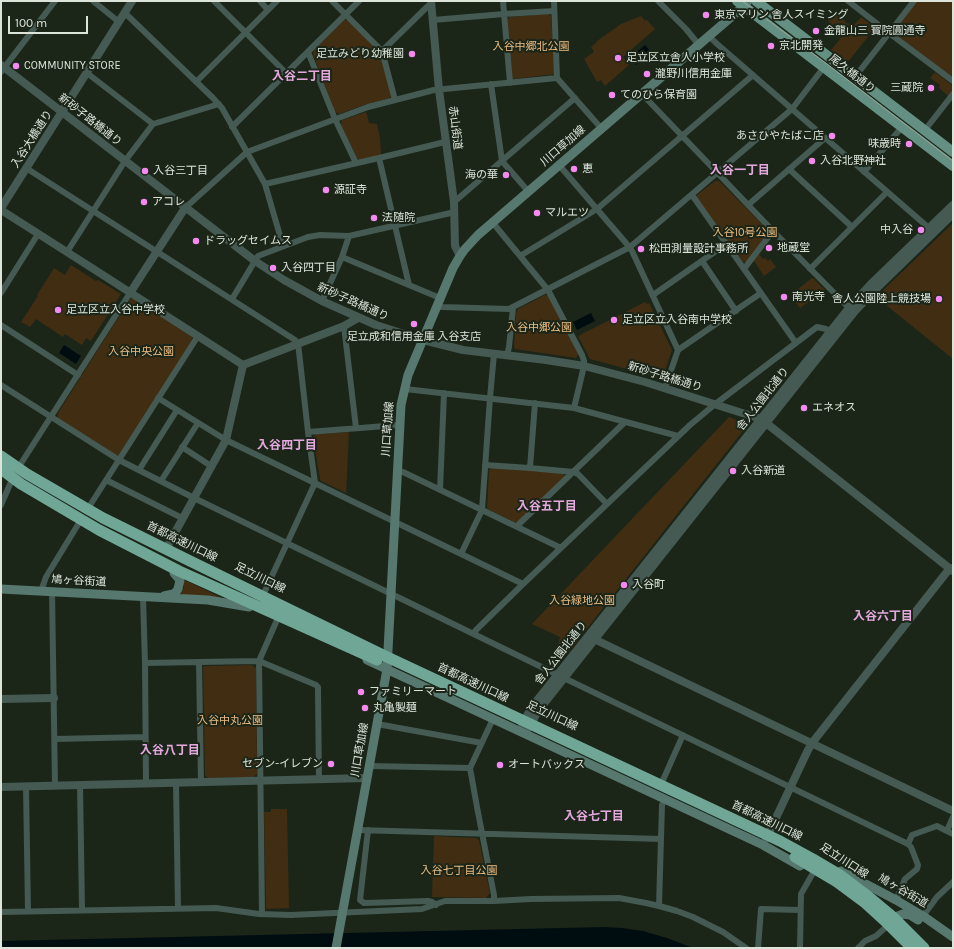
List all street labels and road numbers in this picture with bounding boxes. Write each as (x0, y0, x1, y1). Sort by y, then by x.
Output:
street label: 尾久橋通り (826, 52, 878, 96)
street label: 新砂子路橋通り (56, 91, 124, 149)
street label: 赤山街道 (446, 105, 464, 151)
street label: 入谷大橋通り (8, 108, 56, 170)
street label: 川口草加線 (538, 123, 588, 169)
street label: 新砂子路橋通り (315, 280, 391, 324)
street label: 新砂子路橋通り (626, 359, 704, 395)
street label: 舎人公園北通り (734, 365, 792, 433)
street label: 川口草加線 (379, 401, 397, 457)
street label: 首都高速川口線 (145, 519, 219, 565)
street label: 足立川口線 (232, 560, 288, 596)
street label: 鳩ヶ谷街道 (51, 573, 107, 589)
street label: 舎人公園北通り (532, 619, 590, 687)
street label: 首都高速川口線 (435, 661, 511, 705)
street label: 足立川口線 (524, 698, 580, 734)
street label: 川口草加線 (349, 722, 371, 778)
street label: 首都高速川口線 (730, 798, 804, 844)
street label: 足立川口線 (817, 840, 871, 882)
street label: 鳩ヶ谷街道 (876, 872, 930, 910)

